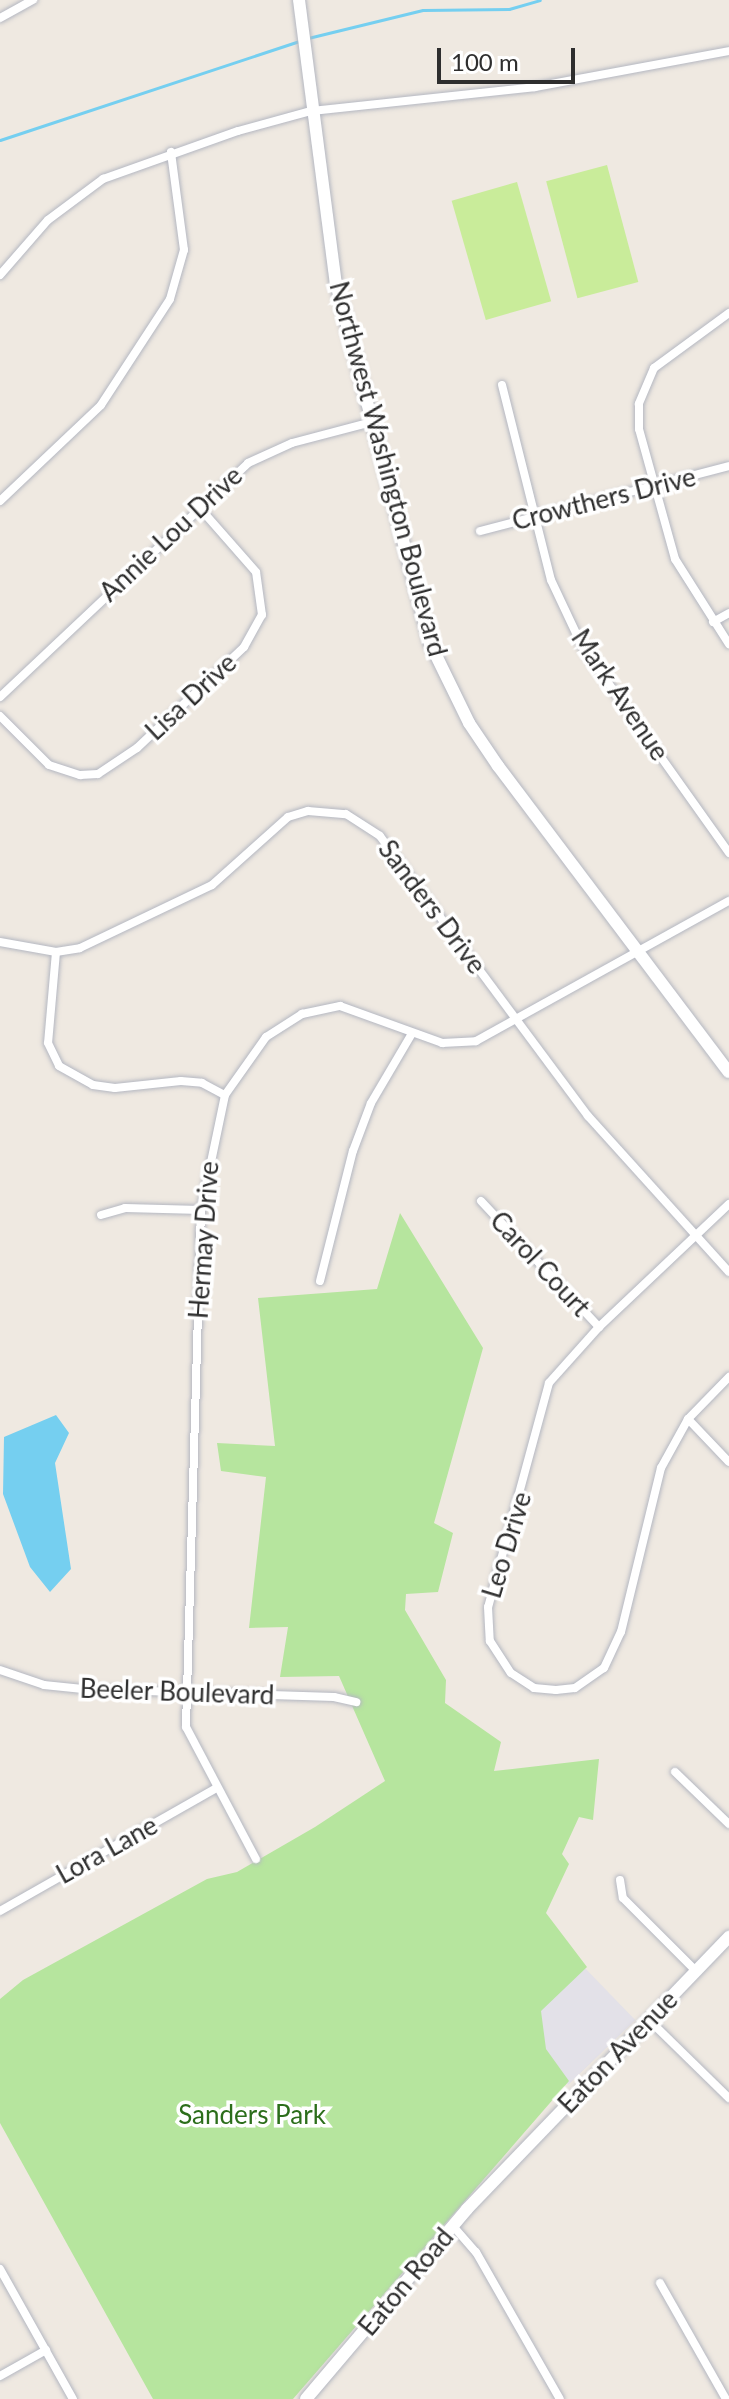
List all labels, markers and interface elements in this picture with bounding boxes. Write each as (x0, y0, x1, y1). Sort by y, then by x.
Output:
scale bar (441, 32, 579, 82)
text: 100 m (451, 47, 519, 76)
street label: Northwest Washington Boulevard (323, 278, 453, 660)
street label: Annie Lou Drive (93, 460, 249, 608)
street label: Crowthers Drive (509, 461, 699, 537)
street label: Mark Avenue (565, 623, 675, 767)
street label: Lisa Drive (139, 647, 243, 747)
street label: Sanders Drive (372, 834, 492, 980)
street label: Hermay Drive (183, 1160, 225, 1320)
street label: Carol Court (484, 1205, 596, 1323)
street label: Leo Drive (476, 1488, 538, 1602)
street label: Beeler Boulevard (79, 1673, 275, 1711)
street label: Lora Lane (51, 1810, 163, 1890)
street label: Eaton Avenue (552, 1984, 684, 2120)
park label: Sanders Park (178, 2099, 326, 2131)
street label: Eaton Road (352, 2222, 460, 2342)

